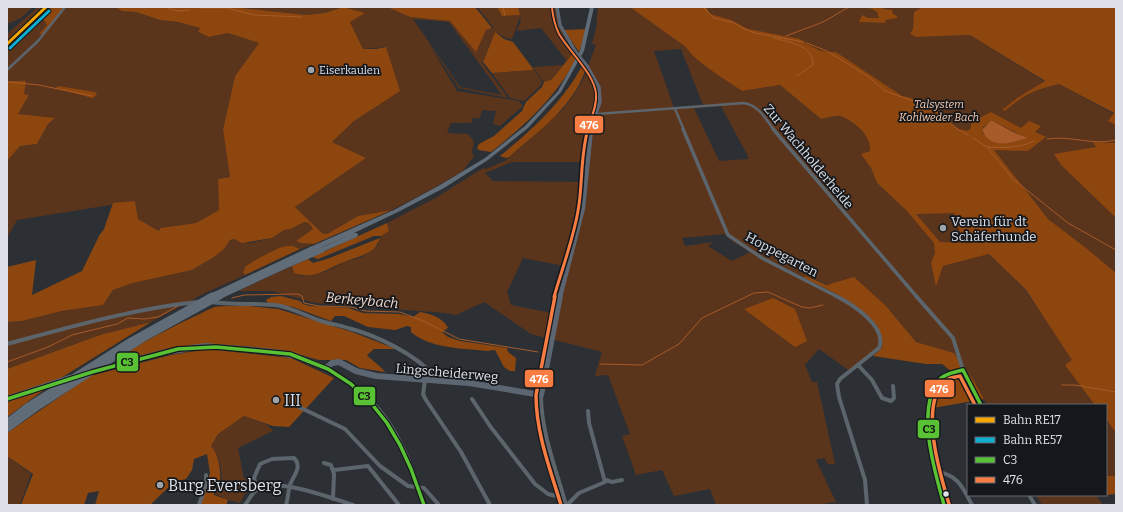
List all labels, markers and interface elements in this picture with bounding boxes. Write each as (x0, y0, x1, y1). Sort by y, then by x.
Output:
place label: Eiserkaulen (319, 64, 380, 77)
marker: Eiserkaulen (306, 65, 316, 75)
park label: Talsystem Kohlweder Bach (899, 98, 979, 124)
street label: Zur Wachholderheide (761, 101, 857, 212)
line badge: 476 (574, 115, 604, 134)
text: 476 (580, 119, 599, 132)
place label: Verein für dt Schäferhunde (951, 214, 1036, 244)
marker: Verein für dt Schäferhunde (938, 223, 948, 233)
street label: Hoppegarten (743, 229, 821, 280)
water label: Berkeybach (325, 289, 399, 312)
line badge: C3 (116, 352, 139, 372)
text: C3 (120, 356, 134, 369)
street label: Lingscheiderweg (395, 361, 499, 384)
line badge: 476 (524, 369, 554, 388)
text: 476 (530, 373, 549, 386)
line badge: 476 (924, 379, 955, 398)
text: 476 (930, 383, 949, 396)
line badge: C3 (353, 386, 376, 406)
text: C3 (357, 390, 371, 403)
place label: III (284, 391, 301, 410)
marker: III (271, 395, 281, 405)
legend (967, 404, 1107, 496)
text: Bahn RE17 (1003, 413, 1061, 427)
line badge: C3 (917, 419, 940, 439)
text: C3 (922, 423, 936, 436)
text: Bahn RE57 (1003, 433, 1062, 447)
text: C3 (1003, 453, 1018, 467)
text: 476 (1003, 473, 1023, 487)
place label: Burg Eversberg (168, 476, 281, 495)
marker: Burg Eversberg (155, 480, 165, 490)
unlabelled marker (941, 489, 951, 499)

